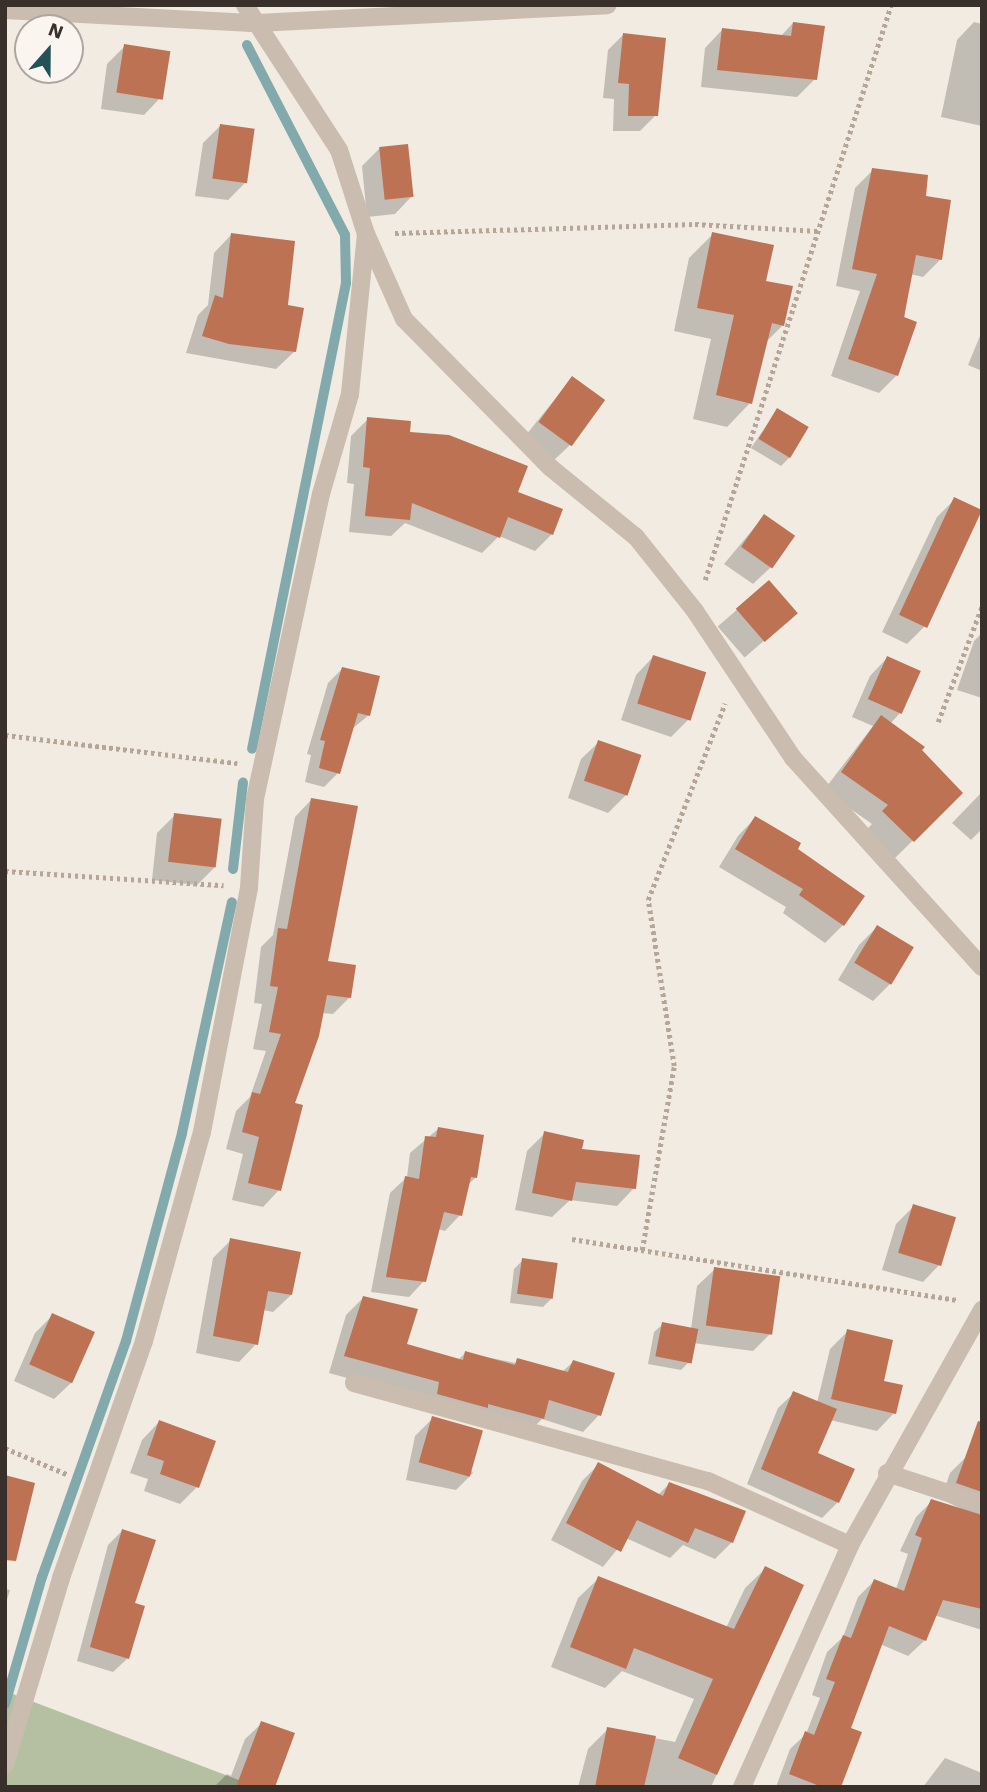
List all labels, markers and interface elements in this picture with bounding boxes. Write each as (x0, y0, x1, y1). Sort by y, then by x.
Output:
north arrow (14, 14, 84, 84)
text: N (45, 18, 67, 44)

